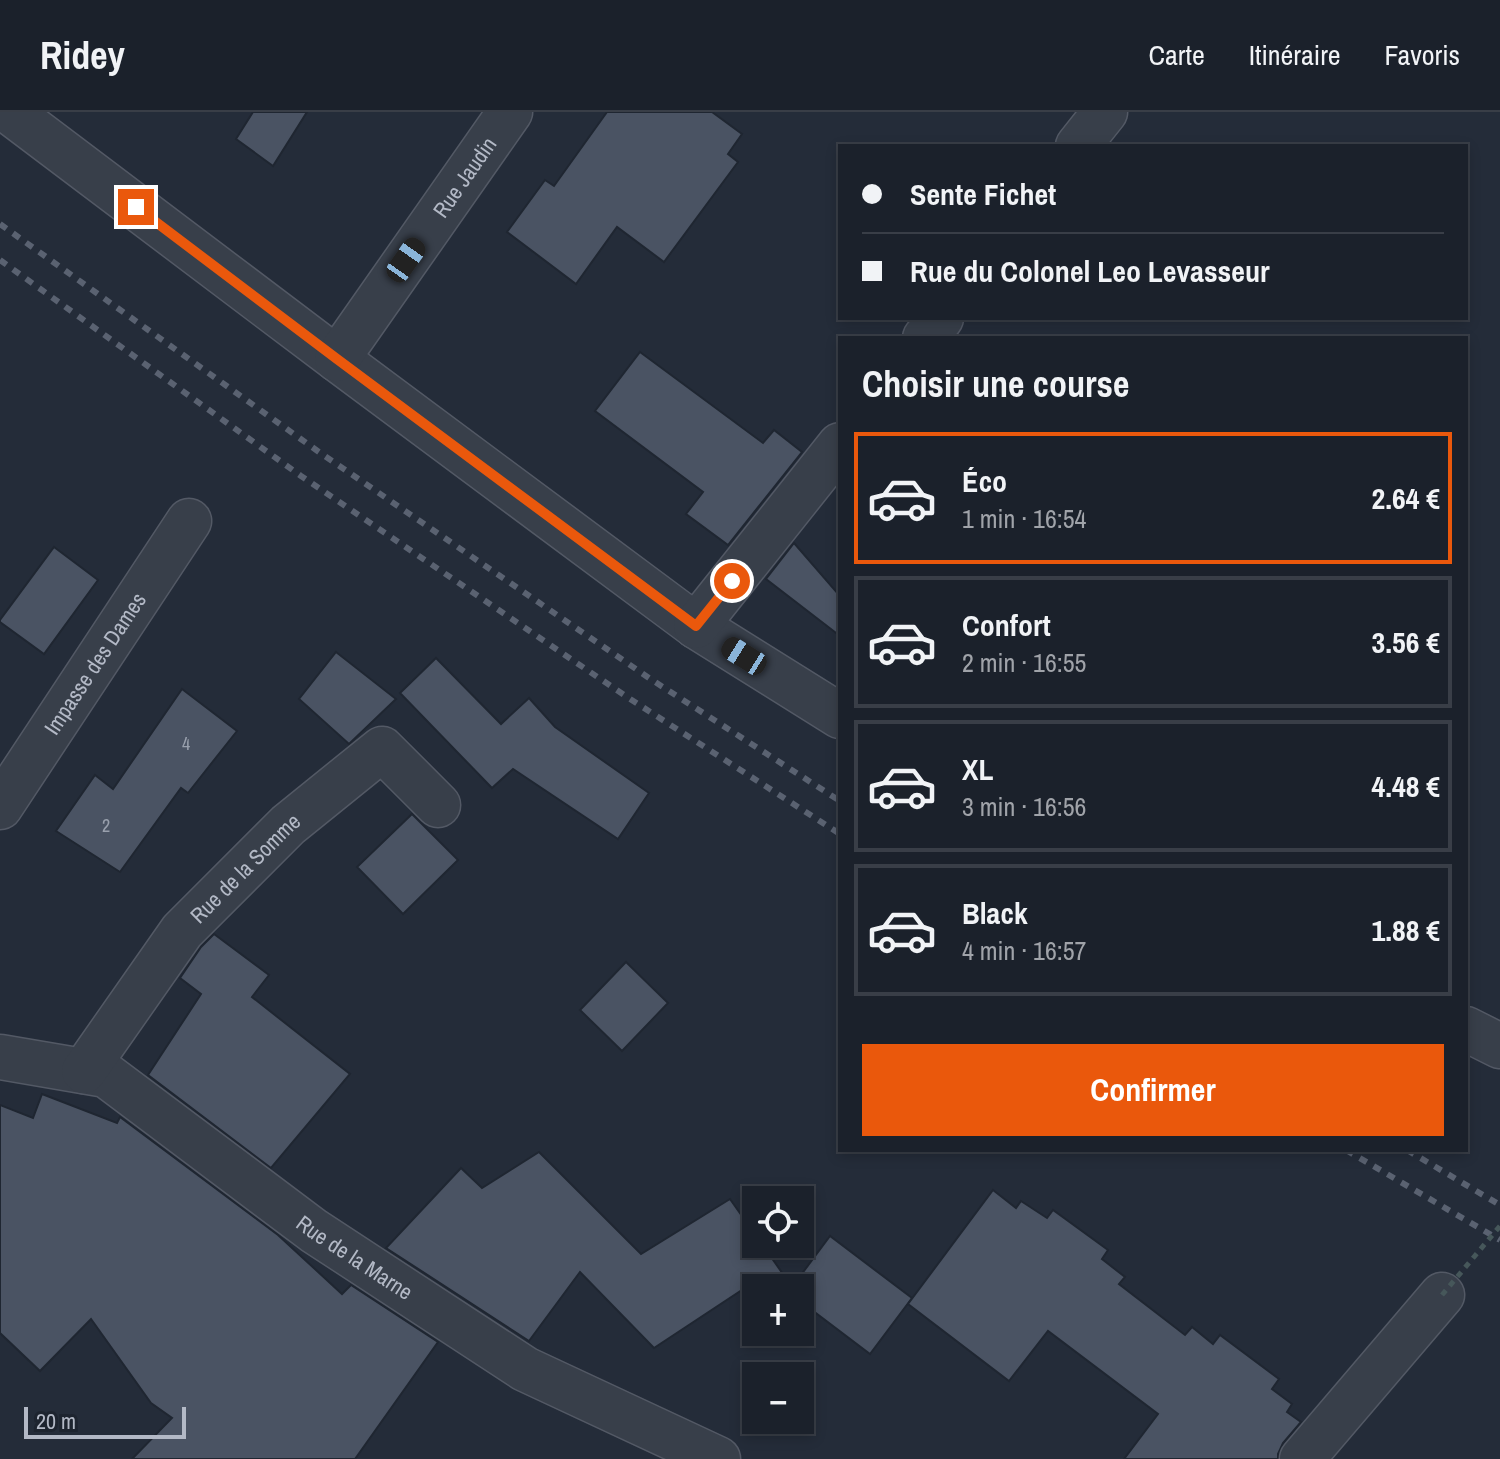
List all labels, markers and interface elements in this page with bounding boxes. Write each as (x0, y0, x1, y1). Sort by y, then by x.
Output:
text: Ridey (40, 30, 125, 81)
text: Carte (1149, 36, 1205, 74)
text: Itinéraire (1249, 36, 1341, 74)
text: Favoris (1385, 36, 1460, 74)
street label: Rue Jaudin (426, 131, 503, 224)
text: Sente Fichet (910, 174, 1056, 214)
route end (118, 189, 154, 225)
car (382, 233, 430, 287)
text: Rue du Colonel Leo Levasseur (910, 251, 1270, 291)
text: Choisir une course (862, 360, 1129, 408)
text: Éco (962, 461, 1007, 501)
icon: car (866, 462, 938, 534)
text: 2.64 € (1372, 478, 1440, 518)
text: 1 min · 16:54 (962, 501, 1086, 536)
route start (714, 563, 750, 599)
street label: Impasse des Dames (37, 587, 153, 740)
text: Confort (962, 605, 1051, 645)
icon: car (866, 606, 938, 678)
text: 3.56 € (1372, 622, 1440, 662)
car (717, 633, 771, 679)
text: 2 min · 16:55 (962, 645, 1086, 680)
house number: 4 (182, 731, 190, 756)
text: XL (962, 749, 993, 789)
icon: car (866, 750, 938, 822)
text: 4.48 € (1372, 766, 1440, 806)
text: 3 min · 16:56 (962, 789, 1086, 824)
street label: Rue de la Somme (183, 806, 306, 930)
house number: 2 (102, 813, 110, 838)
text: Black (962, 893, 1028, 933)
icon: car (866, 894, 938, 966)
text: 1.88 € (1372, 910, 1440, 950)
text: 4 min · 16:57 (962, 933, 1086, 968)
button: Confirmer (862, 1044, 1444, 1136)
map controls (742, 1186, 814, 1434)
button: locate (742, 1186, 814, 1258)
street label: Rue de la Marne (290, 1208, 419, 1307)
button: + (742, 1274, 814, 1346)
button: − (742, 1362, 814, 1434)
scale bar (24, 1403, 186, 1439)
text: 20 m (36, 1406, 76, 1436)

